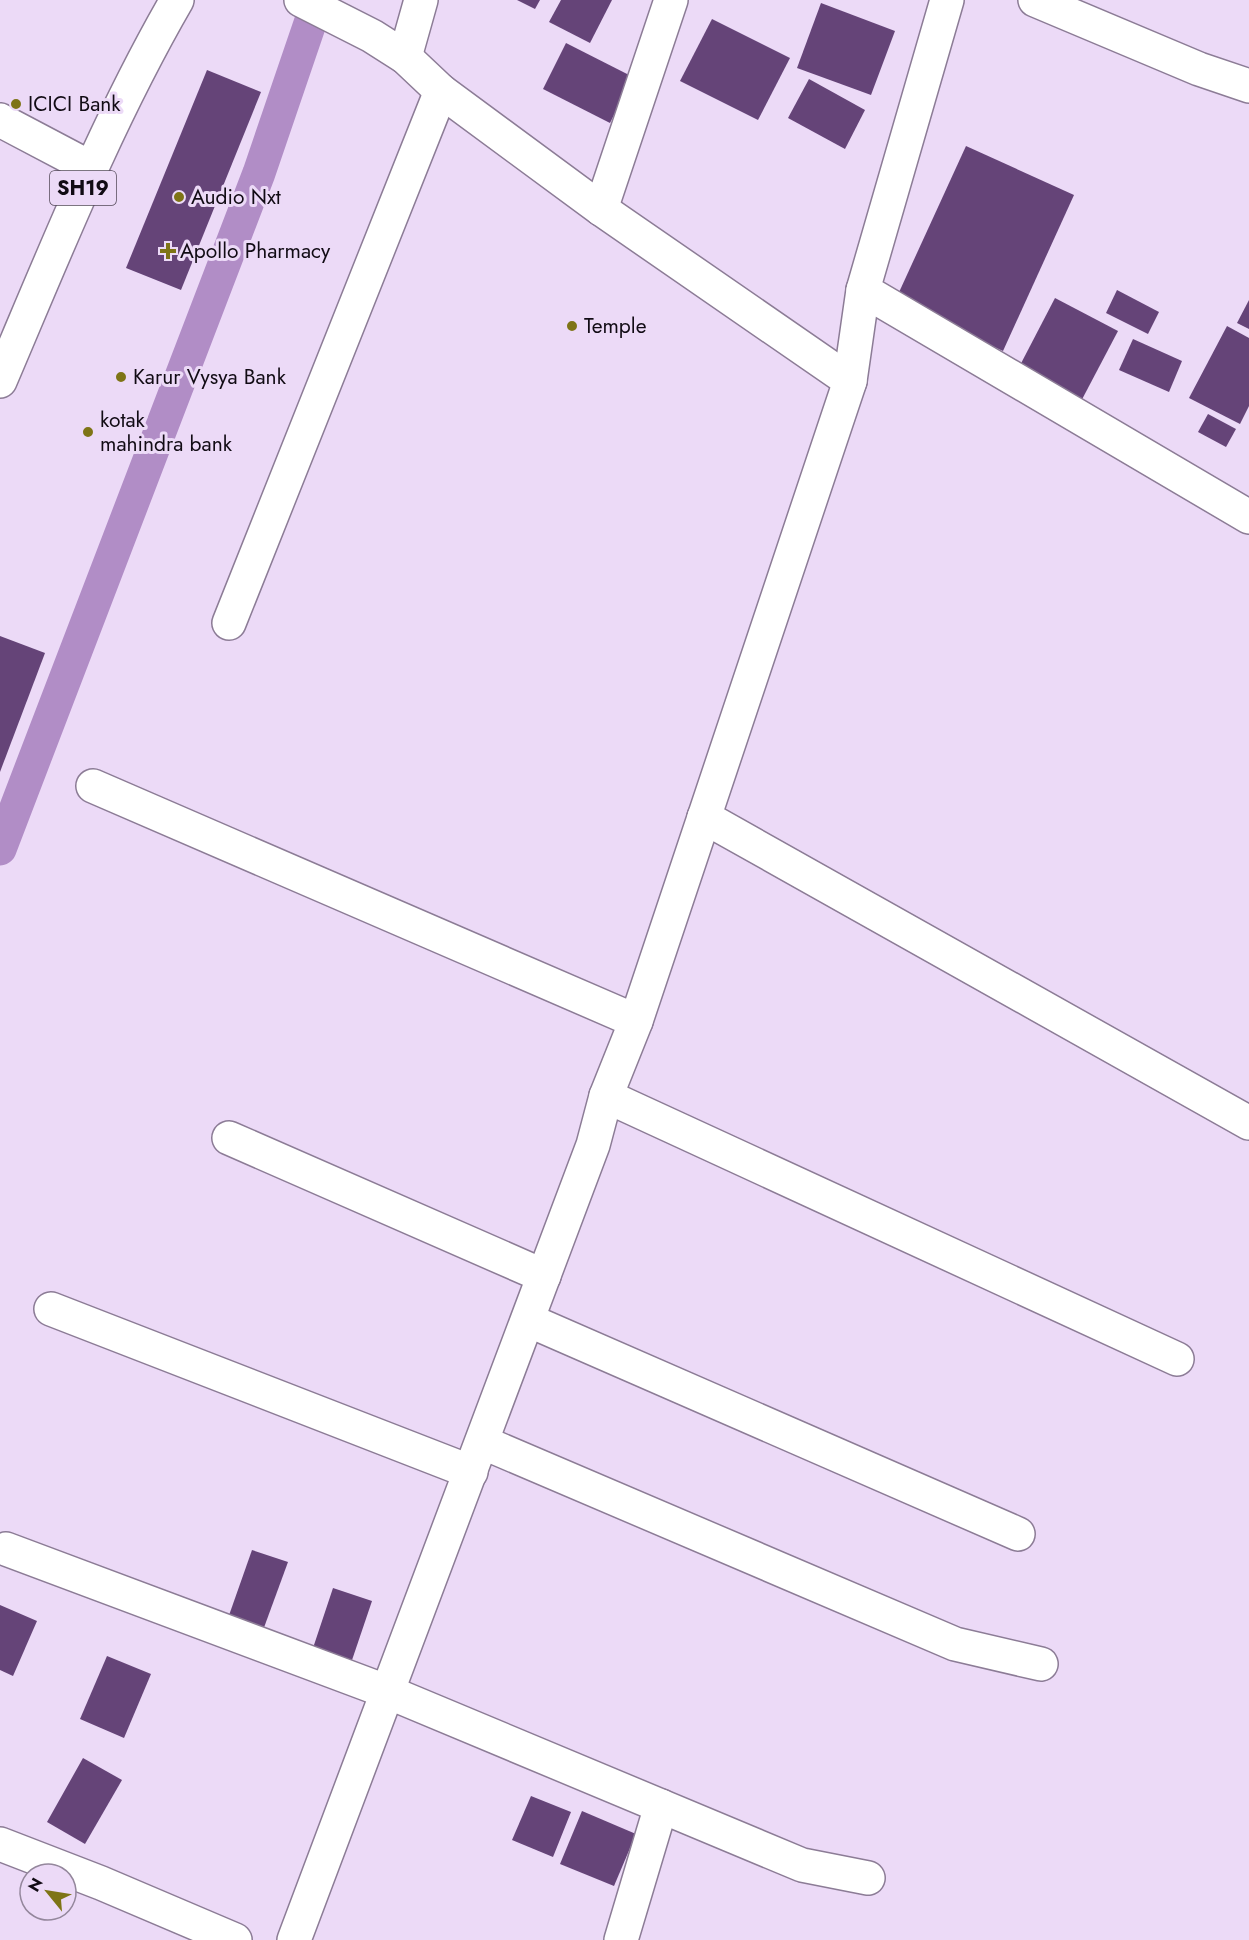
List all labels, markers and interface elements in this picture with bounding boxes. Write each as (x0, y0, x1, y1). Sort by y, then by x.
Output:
place label: ICICI Bank (28, 89, 121, 119)
marker: ICICI Bank (9, 97, 23, 111)
road number: SH19 (50, 171, 116, 205)
place label: Audio Nxt (191, 182, 281, 212)
marker: Audio Nxt (172, 190, 186, 204)
place label: Apollo Pharmacy (180, 236, 331, 266)
marker: Apollo Pharmacy (161, 244, 175, 258)
place label: Temple (584, 311, 647, 341)
marker: Temple (565, 319, 579, 333)
place label: Karur Vysya Bank (133, 362, 287, 392)
marker: Karur Vysya Bank (114, 370, 128, 384)
place label: kotak mahindra bank (100, 405, 233, 459)
marker: kotak mahindra bank (81, 425, 95, 439)
north arrow (18, 1862, 78, 1922)
text: N (22, 1873, 49, 1896)

